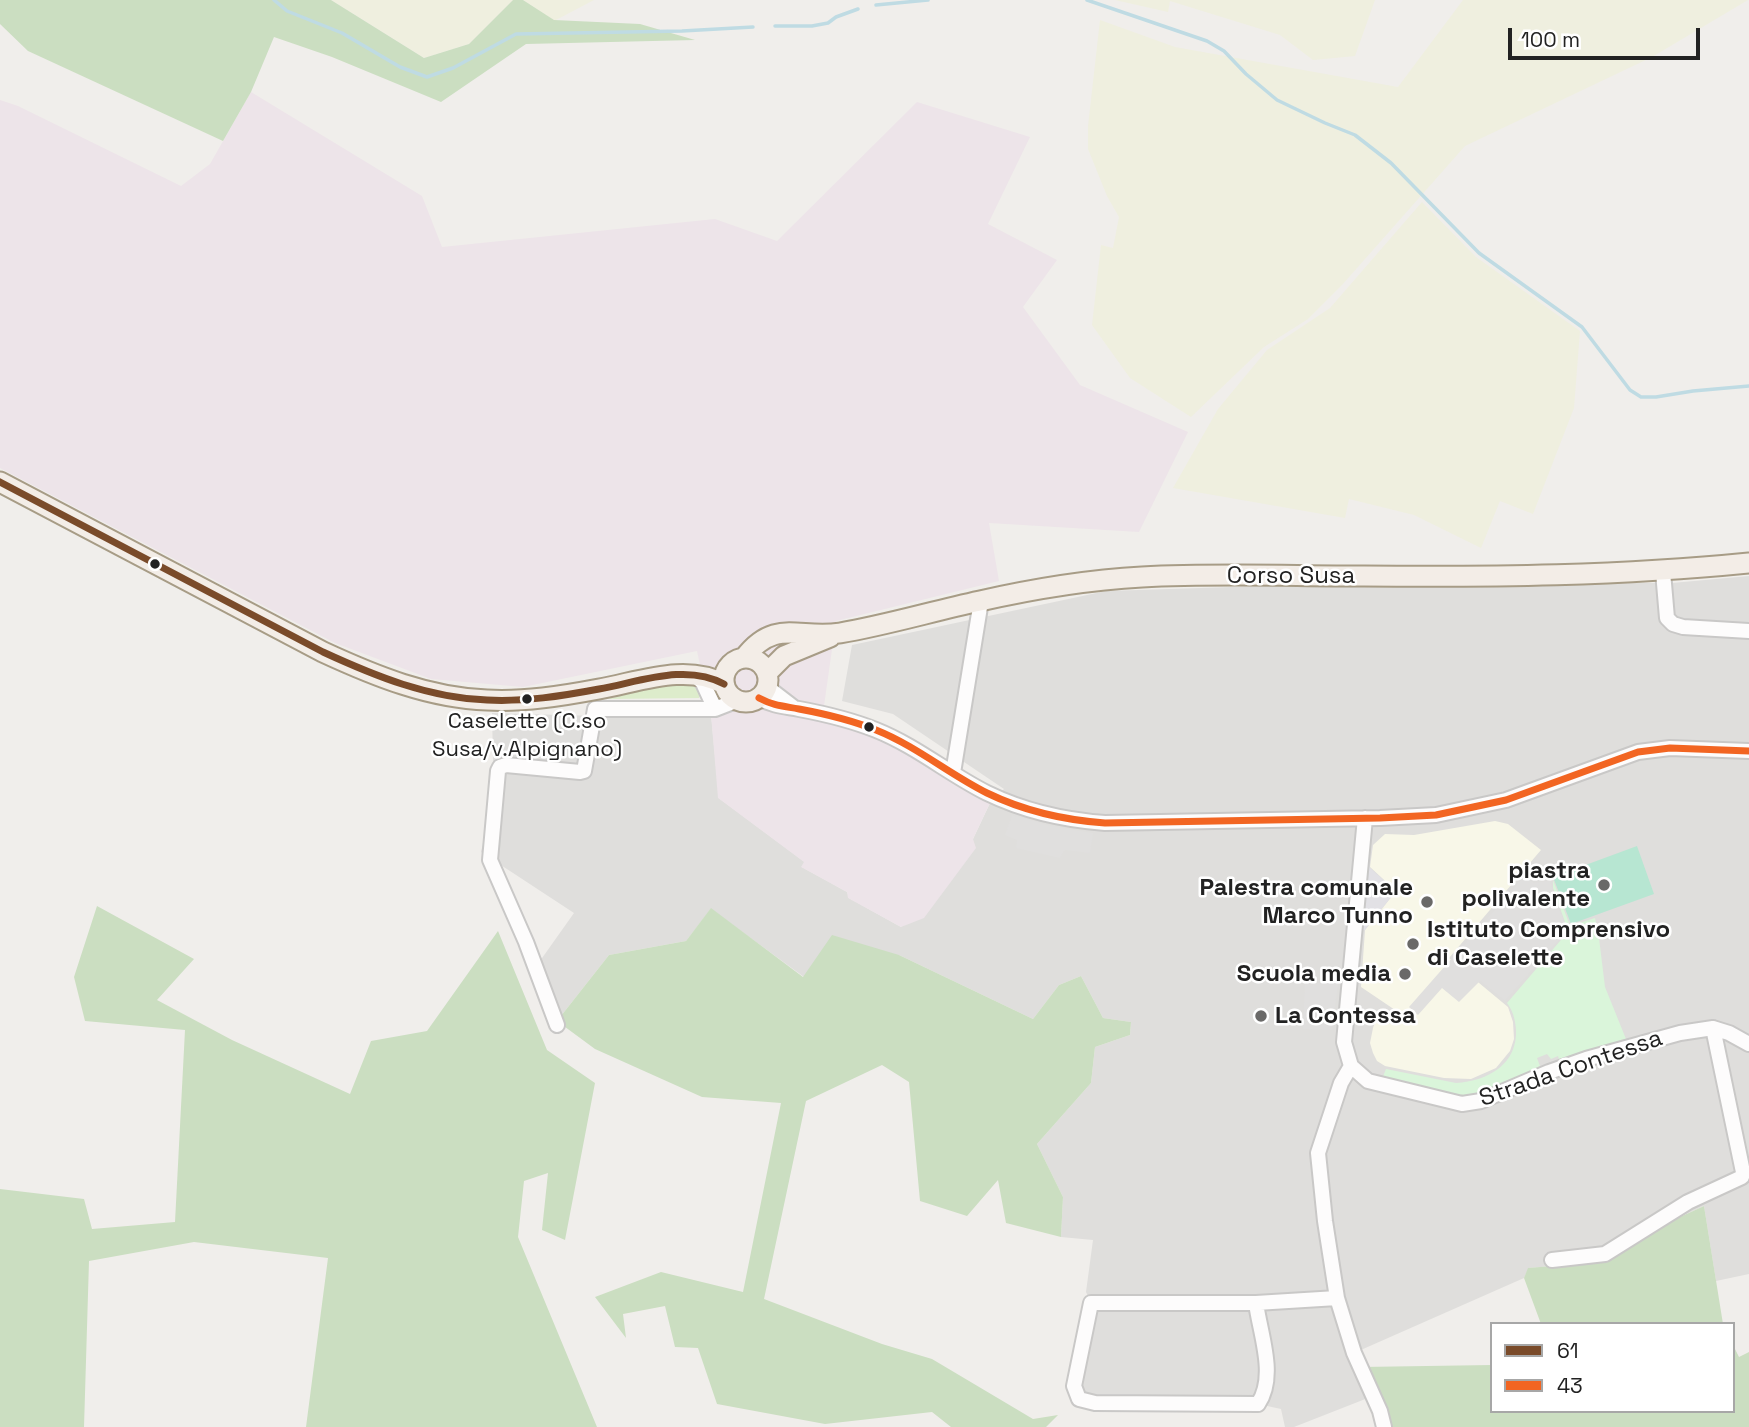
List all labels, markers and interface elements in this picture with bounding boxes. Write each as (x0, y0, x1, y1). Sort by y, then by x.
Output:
scale bar (1511, 14, 1704, 58)
text: 100 m (1521, 26, 1580, 53)
unlabelled marker (148, 557, 162, 571)
street label: Corso Susa (1227, 562, 1355, 590)
marker: Caselette (C.so Susa/v.Alpignano) (520, 692, 534, 706)
place label: Caselette (C.so Susa/v.Alpignano) (432, 709, 622, 760)
unlabelled marker (862, 720, 876, 734)
place label: piastra polivalente (1461, 857, 1590, 913)
place label: Palestra comunale Marco Tunno (1199, 874, 1413, 930)
marker: piastra polivalente (1596, 877, 1612, 893)
marker: Palestra comunale Marco Tunno (1419, 894, 1435, 910)
place label: Istituto Comprensivo di Caselette (1427, 916, 1670, 972)
marker: Istituto Comprensivo di Caselette (1405, 936, 1421, 952)
place label: Scuola media (1237, 960, 1391, 988)
marker: Scuola media (1397, 966, 1413, 982)
place label: La Contessa (1275, 1002, 1416, 1030)
marker: La Contessa (1253, 1008, 1269, 1024)
street label: Strada Contessa (1476, 1024, 1666, 1114)
legend (1490, 1322, 1735, 1413)
text: 61 (1557, 1337, 1579, 1364)
text: 43 (1557, 1372, 1583, 1399)

